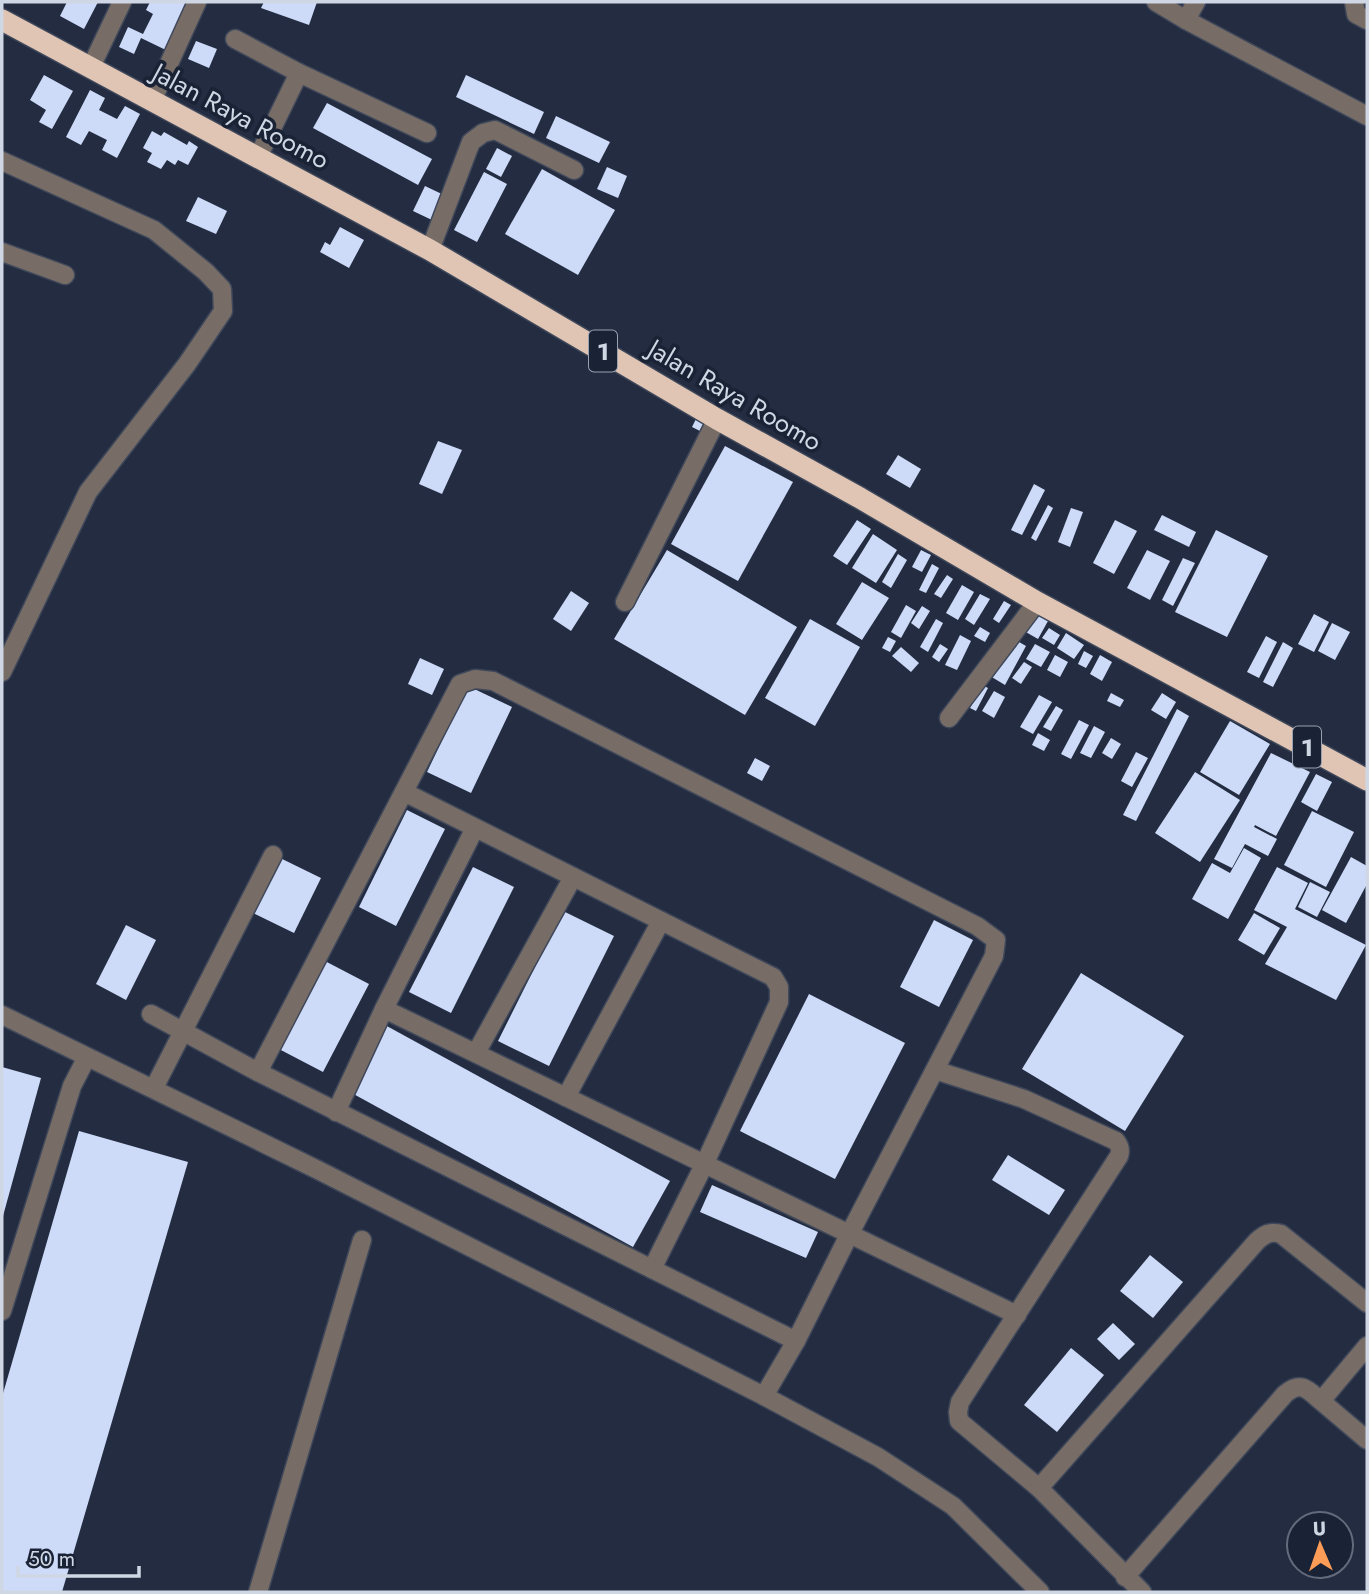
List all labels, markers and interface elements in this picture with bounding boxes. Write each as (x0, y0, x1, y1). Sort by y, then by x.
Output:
street label: Jalan Raya Roomo (143, 52, 336, 179)
street label: Jalan Raya Roomo (639, 328, 829, 460)
road number: 1 (589, 330, 617, 372)
road number: 1 (1293, 726, 1321, 768)
north arrow (1285, 1510, 1355, 1580)
text: U (1312, 1515, 1327, 1542)
scale bar (18, 1534, 138, 1578)
text: 50 m (28, 1544, 75, 1574)

